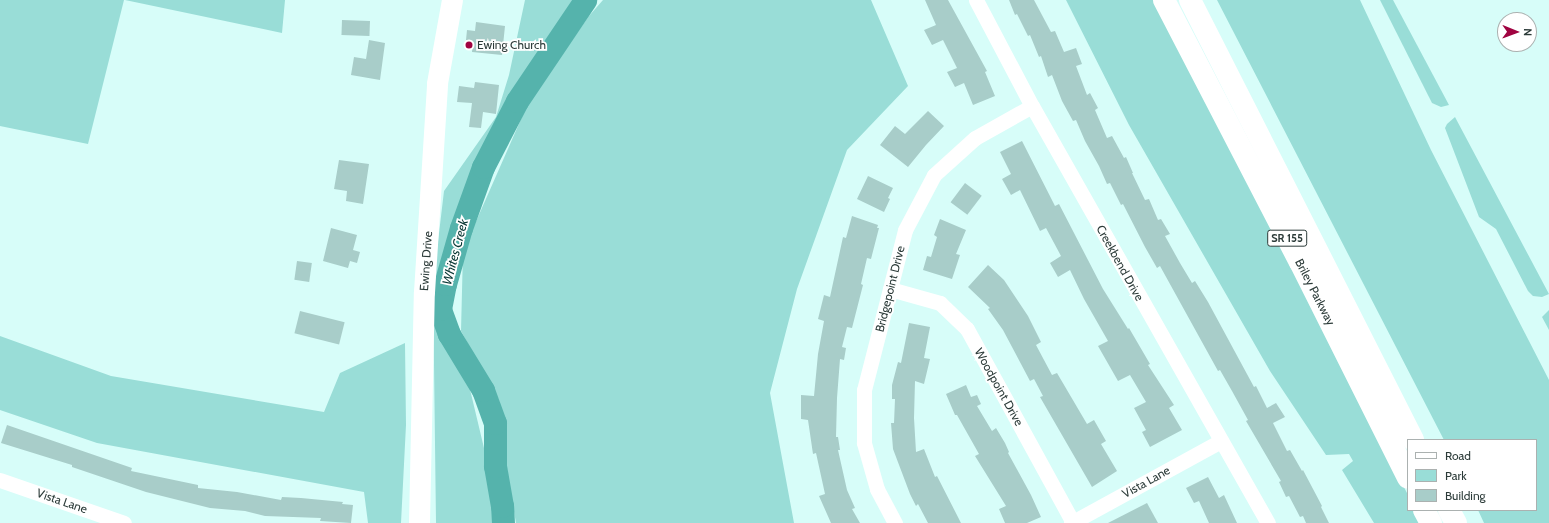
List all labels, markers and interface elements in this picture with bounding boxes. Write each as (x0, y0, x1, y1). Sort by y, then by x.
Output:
north arrow (1497, 12, 1537, 52)
text: N (1521, 28, 1535, 36)
place label: Ewing Church (477, 38, 546, 52)
marker: Ewing Church (464, 40, 474, 50)
water label: Whites Creek (439, 218, 471, 286)
street label: Creekbend Drive (1093, 223, 1147, 303)
road number: SR 155 (1267, 229, 1307, 247)
street label: Ewing Drive (417, 231, 435, 291)
street label: Bridgepoint Drive (872, 244, 908, 334)
street label: Briley Parkway (1292, 256, 1338, 328)
street label: Woodpoint Drive (972, 346, 1026, 428)
legend (1407, 439, 1537, 511)
text: Road (1445, 448, 1471, 463)
street label: Vista Lane (1120, 463, 1172, 501)
text: Park (1445, 468, 1467, 483)
street label: Vista Lane (35, 486, 89, 516)
text: Building (1445, 488, 1486, 503)

